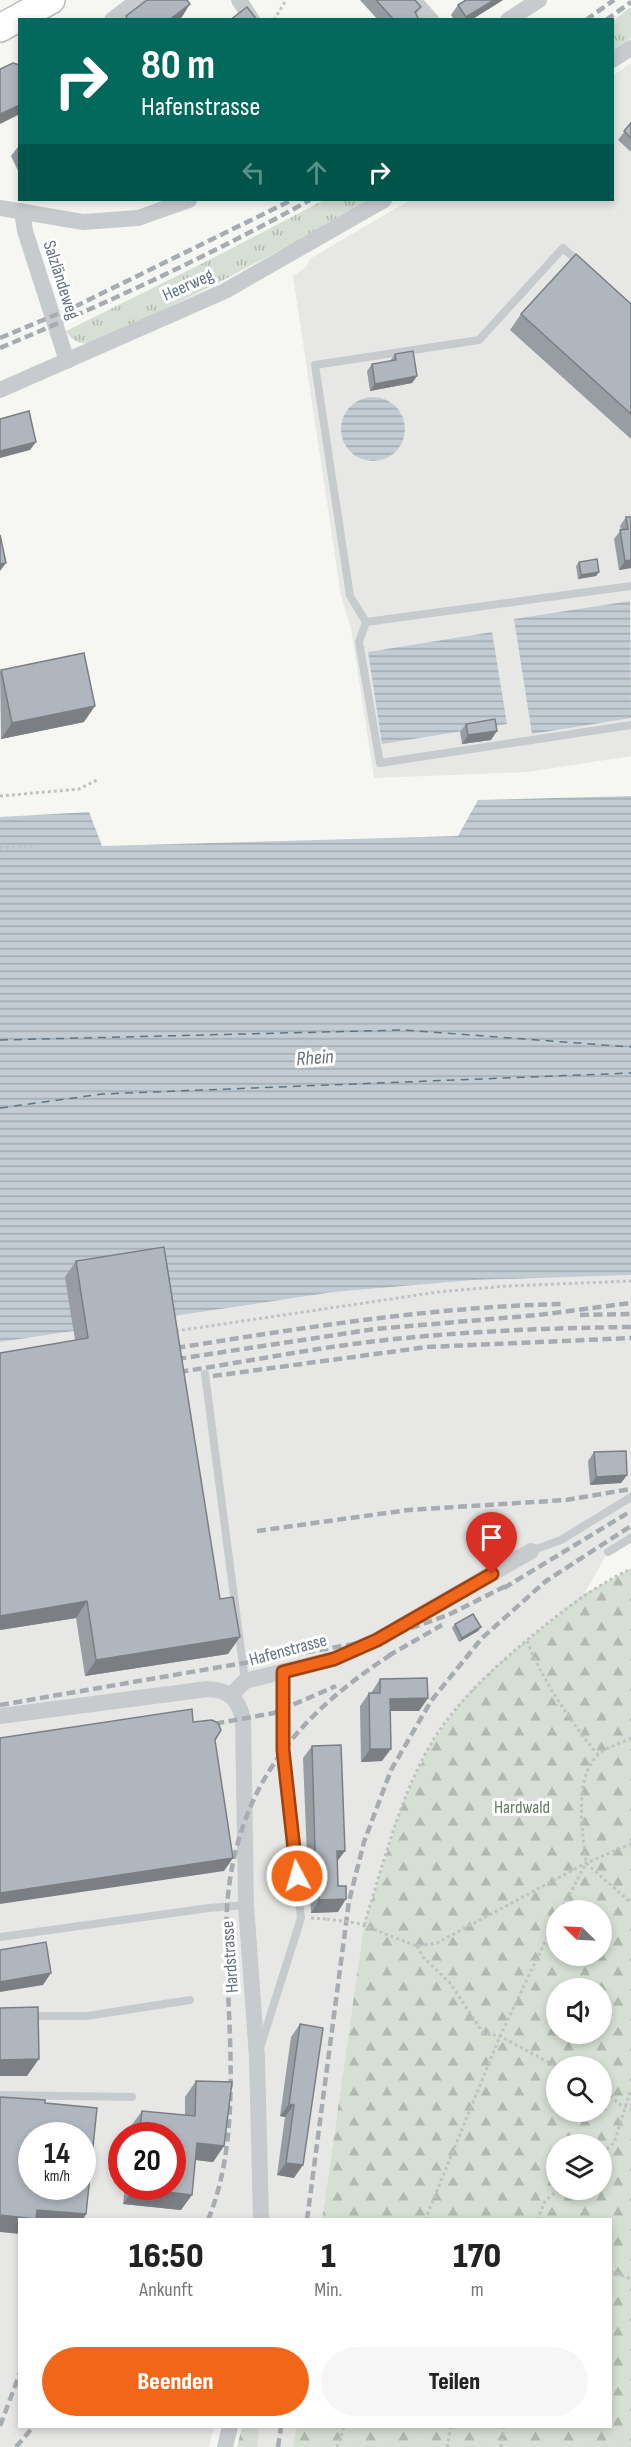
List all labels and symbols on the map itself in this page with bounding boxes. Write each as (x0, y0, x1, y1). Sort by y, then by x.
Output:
street label: Salzländeweg (38, 238, 84, 322)
street label: Heerweg (159, 265, 217, 305)
water label: Rhein (296, 1045, 334, 1071)
pin (466, 1512, 517, 1574)
street label: Hafenstrasse (247, 1630, 329, 1670)
park label: Hardwald (494, 1797, 550, 1818)
position arrow (265, 1844, 329, 1908)
north arrow (546, 1900, 612, 1966)
street label: Hardstrasse (217, 1920, 243, 1994)
speed limit sign: 20 (108, 2122, 186, 2200)

